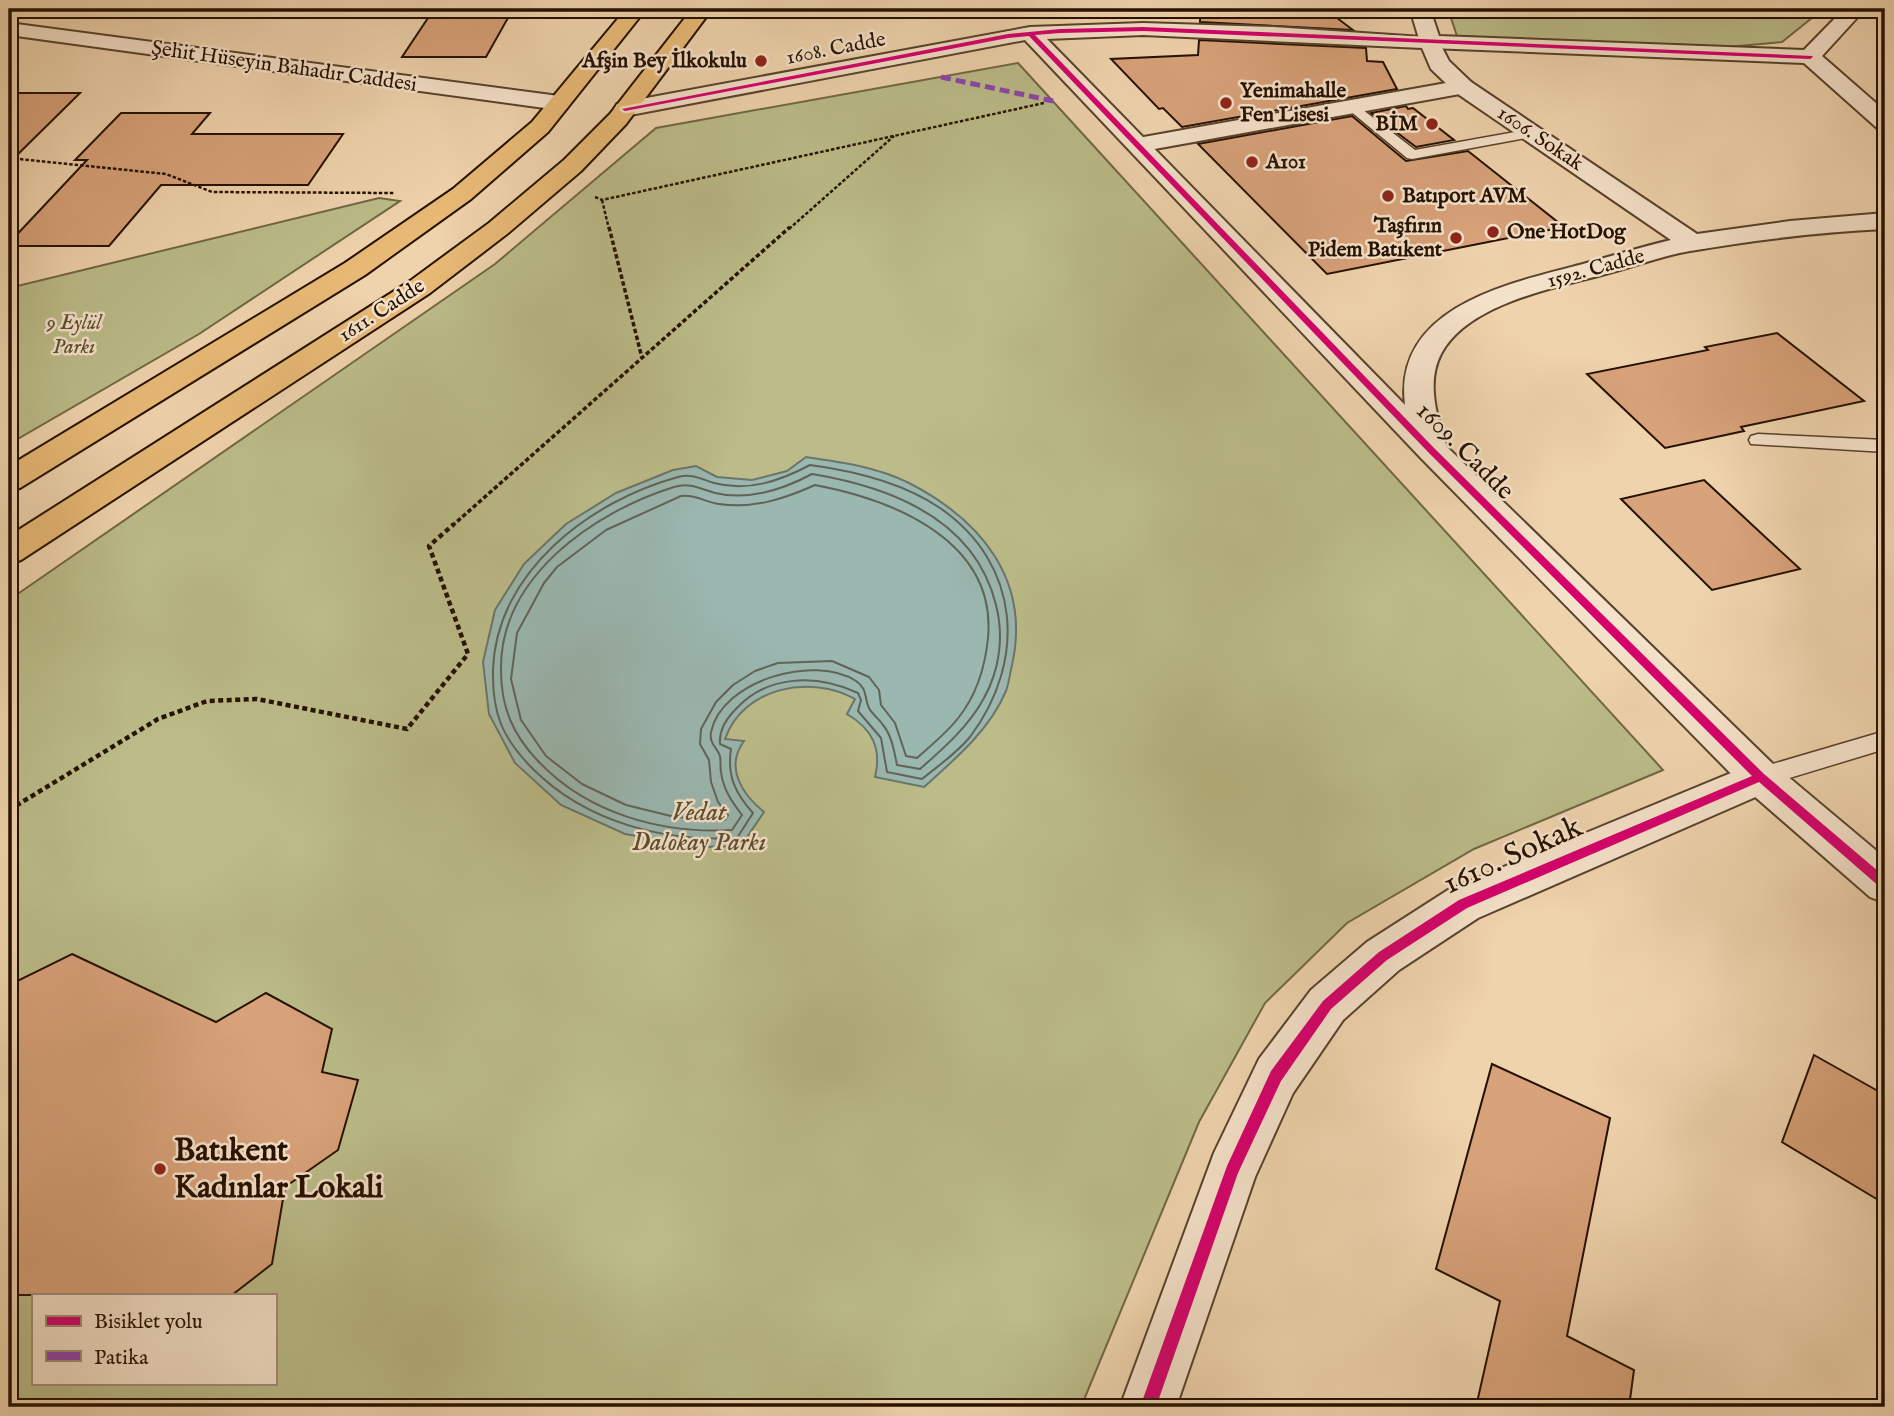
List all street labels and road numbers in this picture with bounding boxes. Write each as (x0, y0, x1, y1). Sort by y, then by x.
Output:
street label: 1608. Cadde (784, 26, 888, 72)
street label: Şehit Hüseyin Bahadır Caddesi (150, 35, 418, 99)
street label: 1606. Sokak (1492, 100, 1589, 178)
street label: 1592. Cadde (1544, 243, 1648, 295)
street label: 1611. Cadde (334, 273, 430, 349)
street label: 1609. Cadde (1409, 395, 1521, 507)
street label: 1610. Sokak (1437, 807, 1590, 905)

